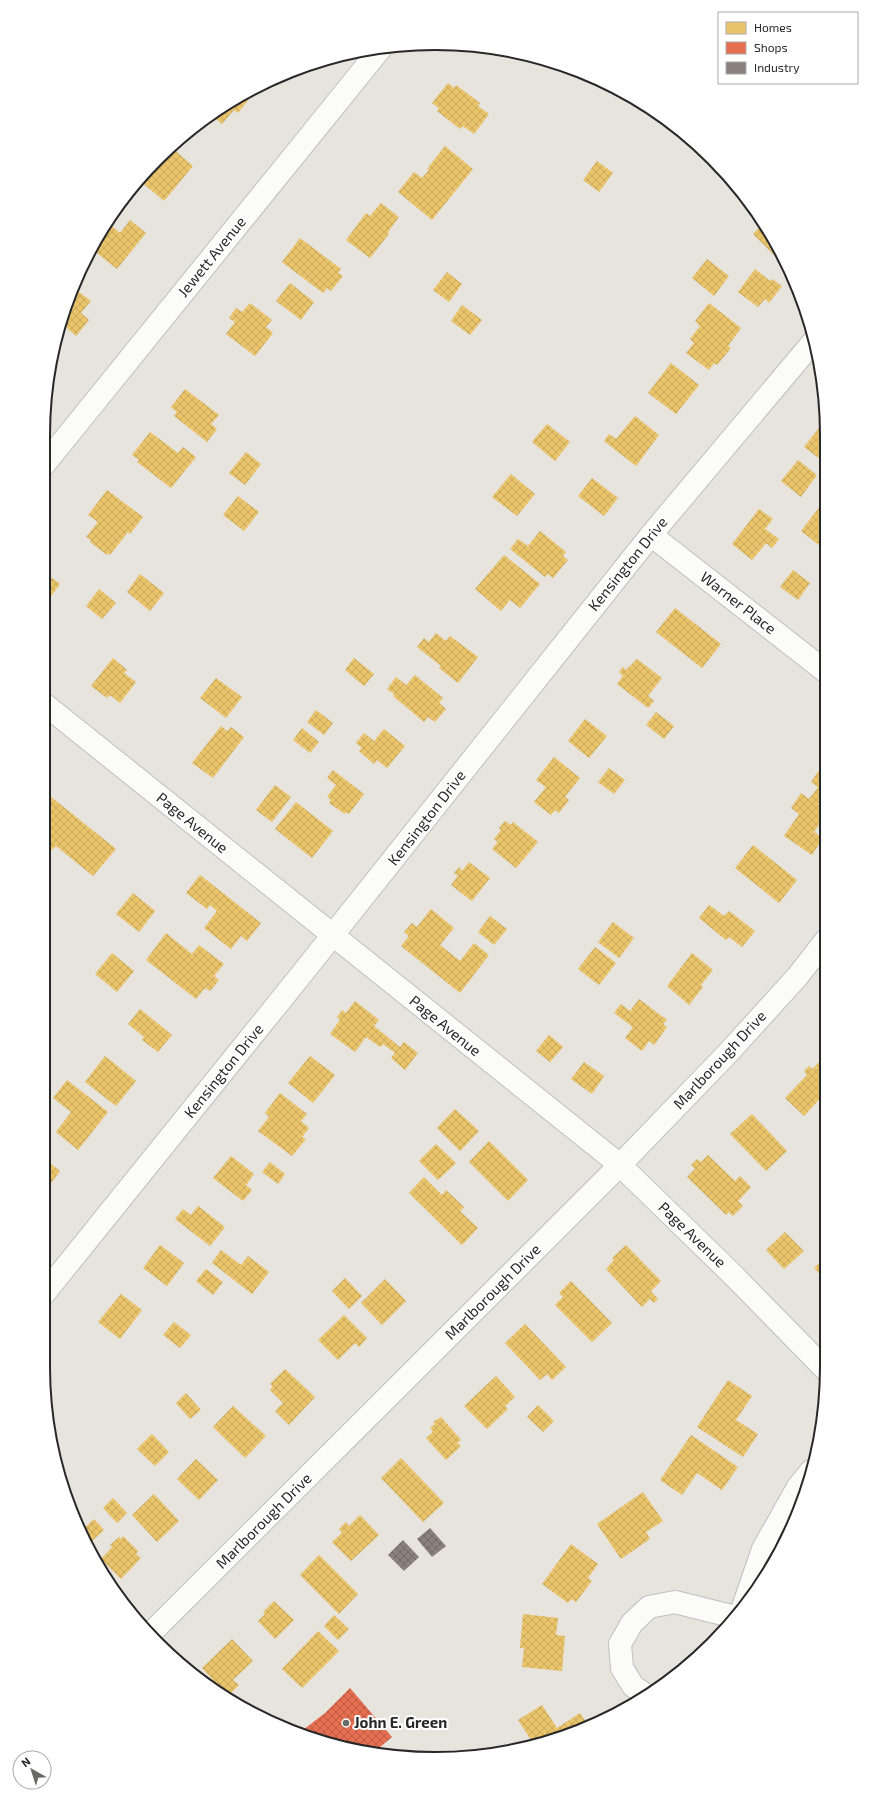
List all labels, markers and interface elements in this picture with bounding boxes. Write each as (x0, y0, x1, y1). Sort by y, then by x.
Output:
legend (718, 12, 858, 84)
text: Homes (754, 20, 792, 34)
text: Shops (754, 40, 788, 54)
text: Industry (754, 60, 800, 74)
street label: Jewett Avenue (173, 213, 249, 300)
street label: Kensington Drive (584, 513, 671, 614)
street label: Warner Place (697, 567, 780, 637)
street label: Kensington Drive (383, 766, 469, 869)
street label: Page Avenue (153, 788, 232, 856)
street label: Page Avenue (406, 991, 485, 1059)
street label: Marlborough Drive (669, 1006, 769, 1112)
street label: Kensington Drive (180, 1020, 267, 1121)
street label: Page Avenue (655, 1198, 730, 1271)
street label: Marlborough Drive (441, 1240, 544, 1343)
street label: Marlborough Drive (212, 1469, 315, 1572)
place label: John E. Green (354, 1713, 447, 1731)
marker: John E. Green (341, 1718, 351, 1728)
north arrow (12, 1750, 52, 1790)
text: N (18, 1754, 33, 1769)

